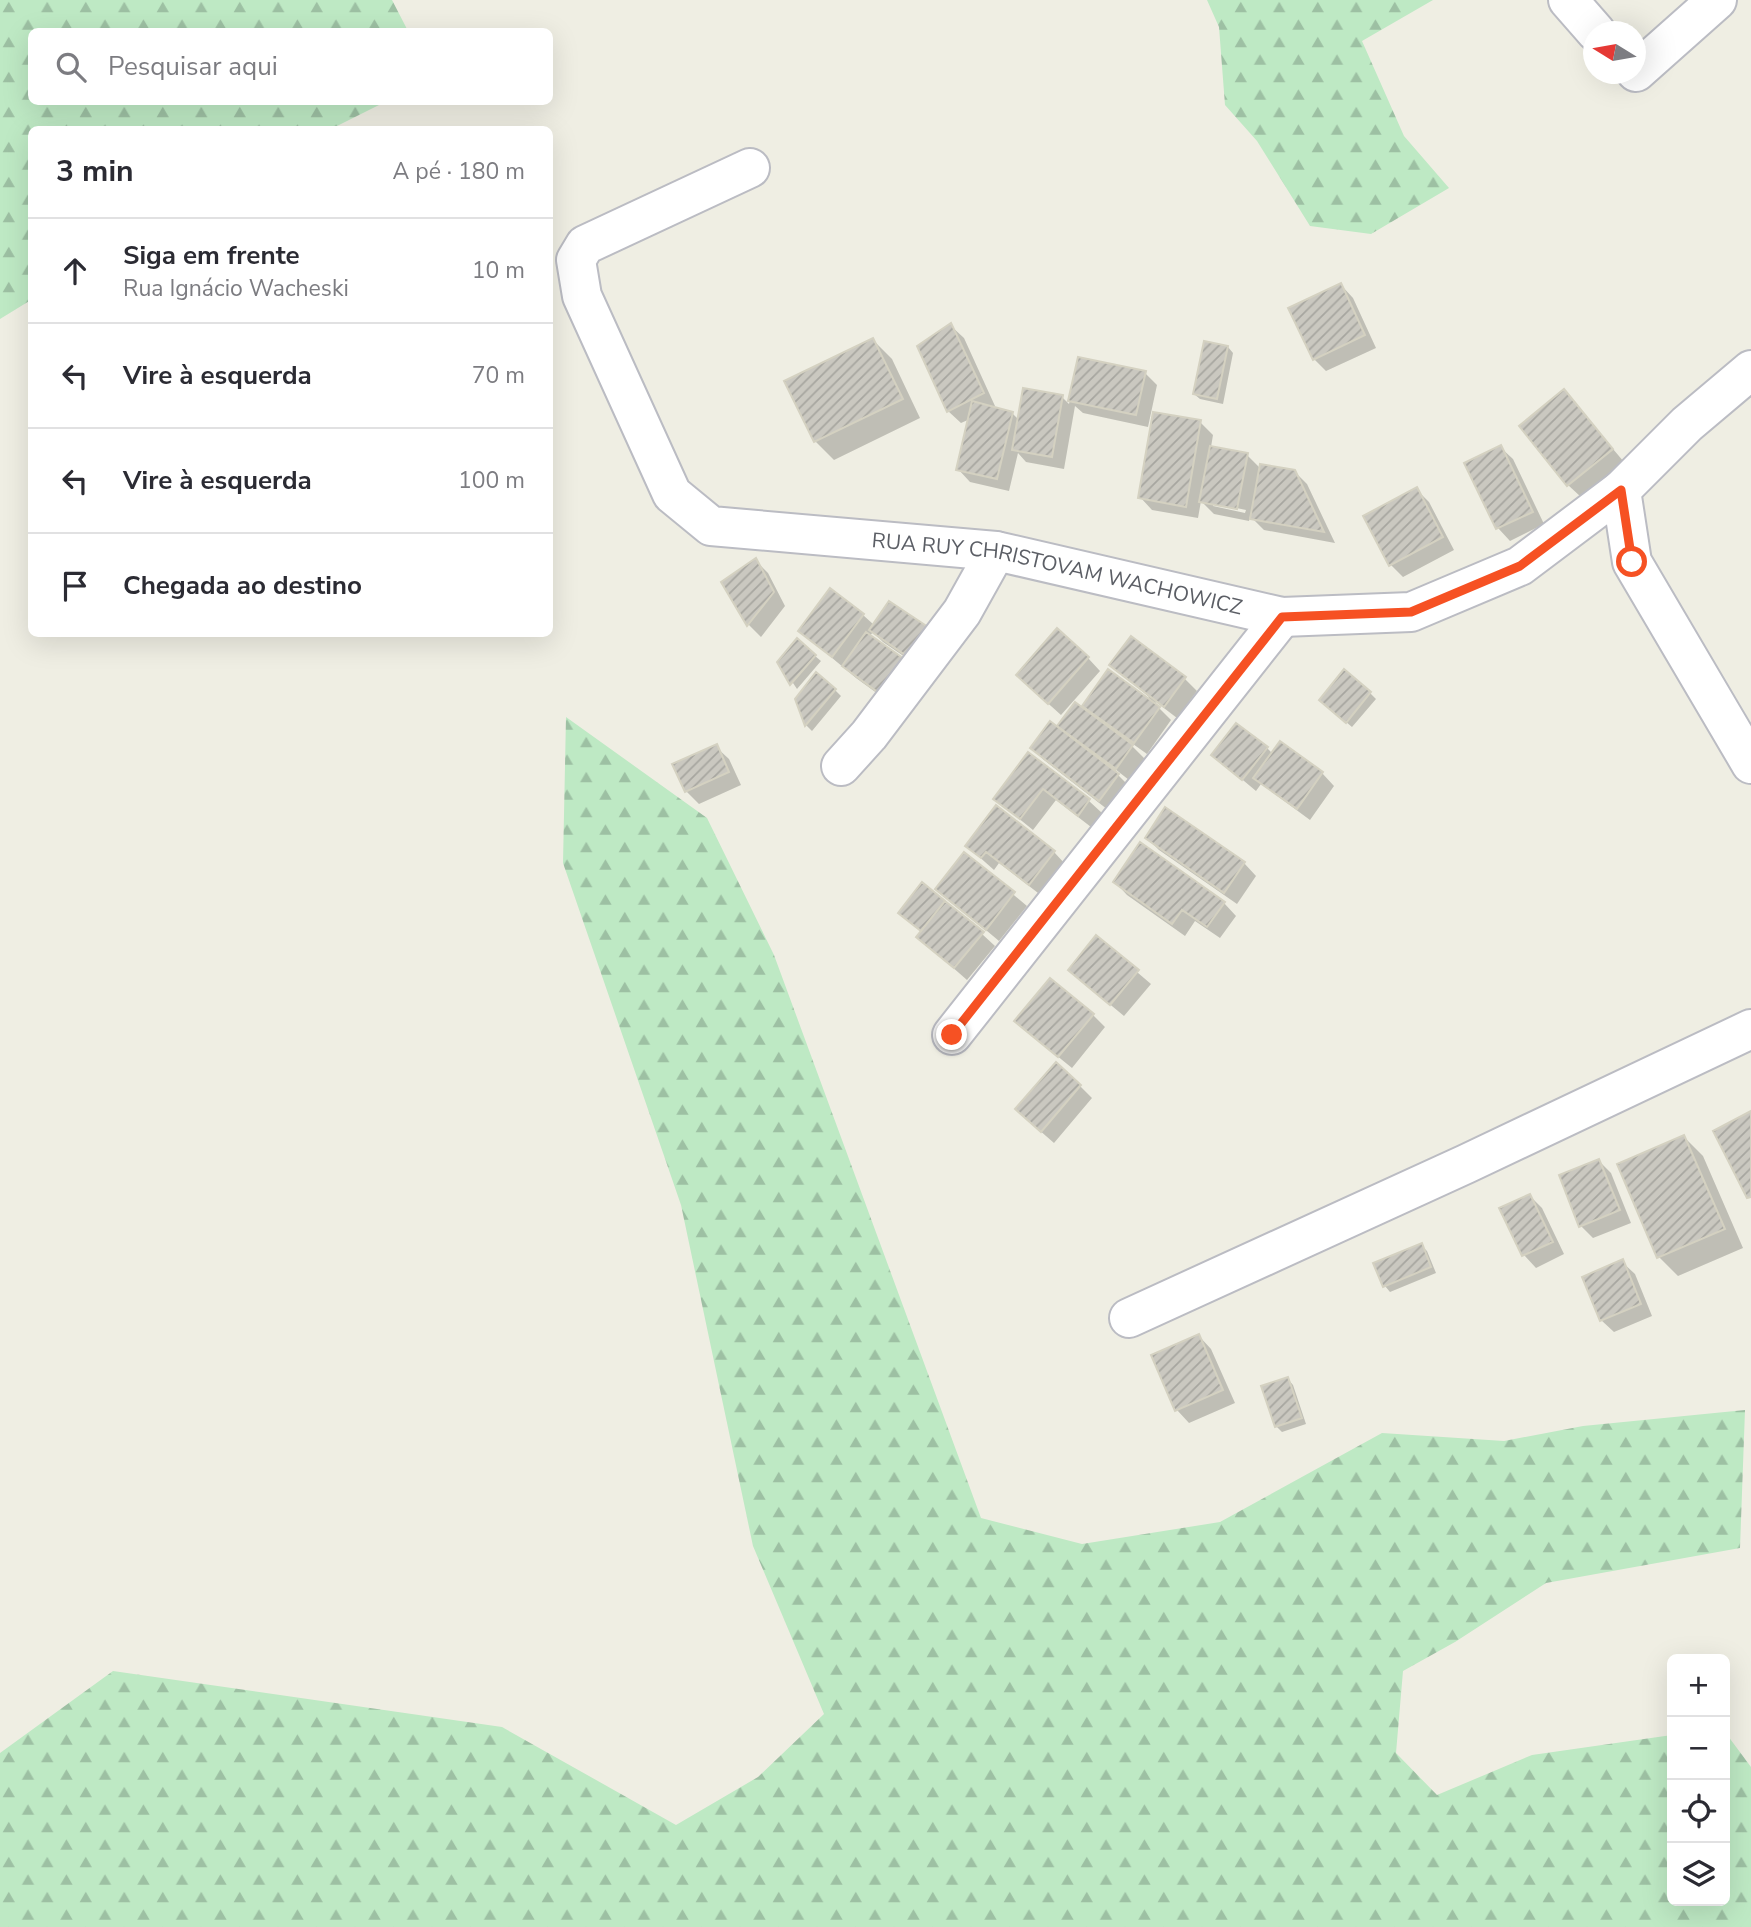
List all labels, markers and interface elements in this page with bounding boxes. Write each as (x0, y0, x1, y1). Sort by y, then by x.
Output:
north arrow (1583, 21, 1646, 84)
search box (28, 28, 553, 105)
icon: search (52, 48, 90, 86)
text: Pesquisar aqui (108, 49, 278, 84)
text: 3 min (56, 151, 134, 192)
text: A pé · 180 m (393, 156, 525, 187)
text: Siga em frente (123, 238, 300, 273)
icon: ahead (56, 252, 94, 290)
text: 10 m (472, 255, 525, 286)
text: Rua Ignácio Wacheski (123, 273, 349, 304)
icon: left (56, 357, 94, 395)
text: Vire à esquerda (123, 358, 312, 393)
text: 70 m (472, 360, 525, 391)
icon: left (56, 462, 94, 500)
text: Vire à esquerda (123, 463, 312, 498)
text: 100 m (458, 465, 525, 496)
street label: RUA RUY CHRISTOVAM WACHOWICZ (871, 526, 1245, 621)
route start (1616, 546, 1647, 577)
icon: arrive (56, 567, 94, 605)
text: Chegada ao destino (123, 568, 362, 603)
route end (936, 1019, 967, 1050)
map controls (1667, 1654, 1730, 1906)
button: + (1667, 1654, 1730, 1717)
button: − (1667, 1717, 1730, 1780)
button: locate (1667, 1780, 1730, 1843)
button: layers (1667, 1843, 1730, 1906)

